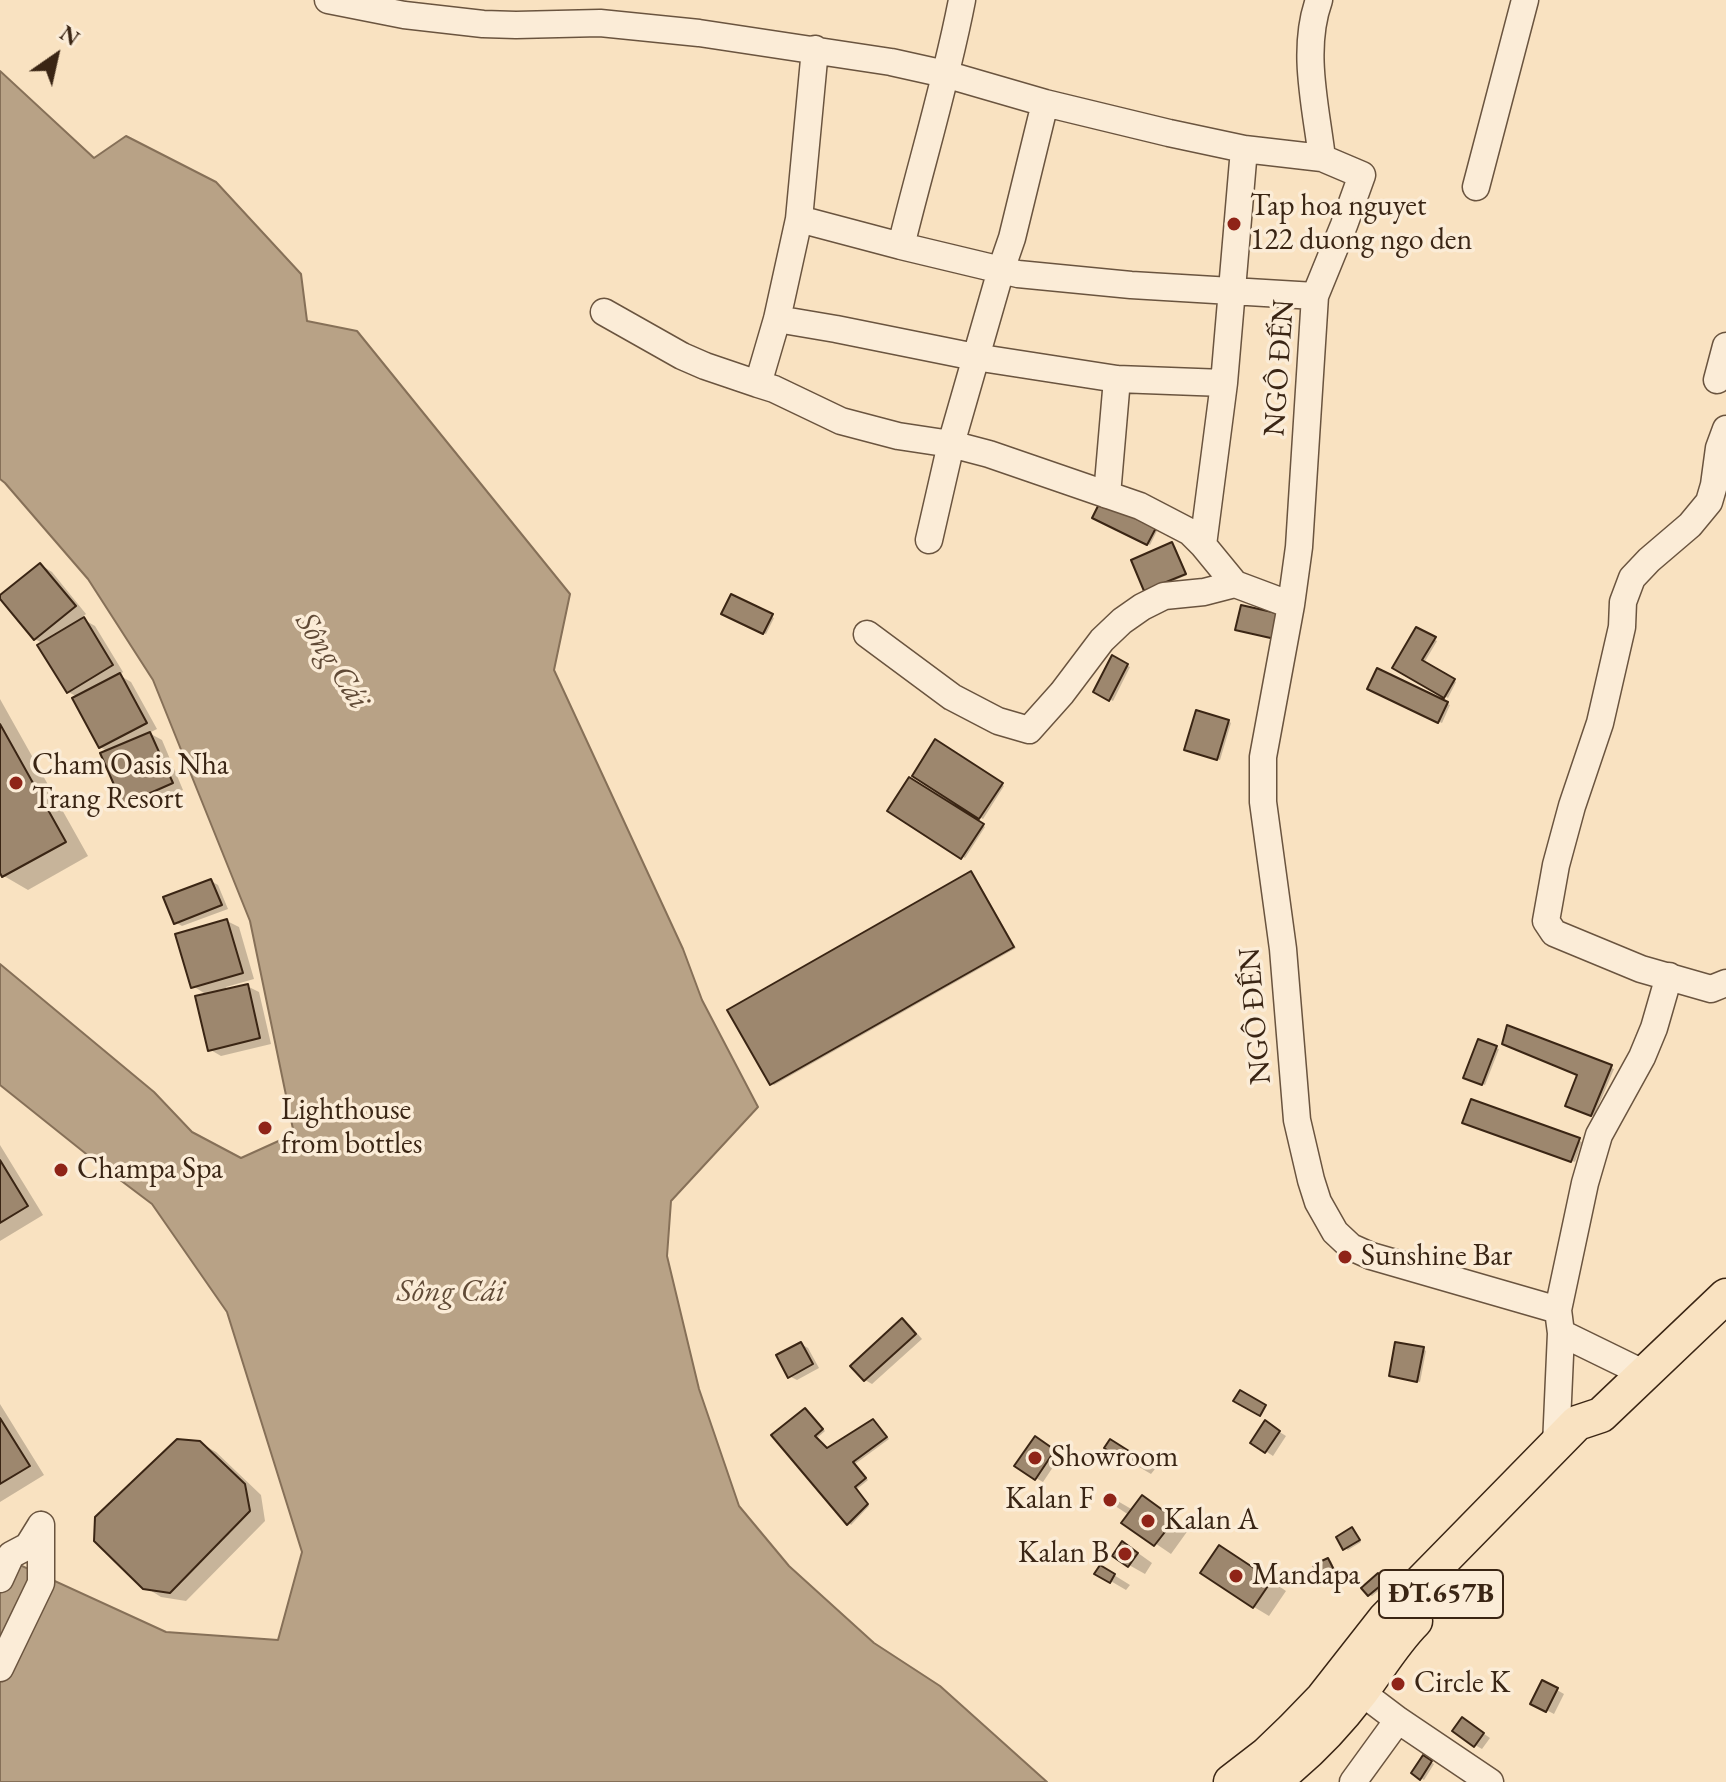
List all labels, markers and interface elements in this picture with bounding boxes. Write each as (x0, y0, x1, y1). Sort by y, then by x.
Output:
north arrow (16, 16, 96, 96)
text: N (54, 19, 85, 53)
place label: Tap hoa nguyet 122 duong ngo den (1250, 189, 1472, 260)
marker: Tap hoa nguyet 122 duong ngo den (1225, 215, 1243, 233)
street label: NGÔ ĐẾN (1257, 298, 1303, 438)
water label: Sông Cái (286, 605, 378, 717)
place label: Cham Oasis Nha Trang Resort (32, 748, 229, 818)
marker: Cham Oasis Nha Trang Resort (7, 774, 25, 792)
street label: NGÔ ĐẾN (1232, 946, 1280, 1086)
place label: Lighthouse from bottles (281, 1093, 422, 1164)
marker: Lighthouse from bottles (256, 1119, 274, 1137)
place label: Champa Spa (77, 1152, 223, 1188)
marker: Champa Spa (52, 1161, 70, 1179)
place label: Sunshine Bar (1361, 1239, 1512, 1275)
marker: Sunshine Bar (1336, 1248, 1354, 1266)
water label: Sông Cái (397, 1273, 505, 1311)
place label: Showroom (1051, 1440, 1178, 1476)
marker: Showroom (1026, 1449, 1044, 1467)
place label: Kalan F (1005, 1482, 1094, 1518)
marker: Kalan F (1101, 1491, 1119, 1509)
place label: Kalan A (1164, 1503, 1258, 1539)
marker: Kalan A (1139, 1512, 1157, 1530)
place label: Kalan B (1018, 1536, 1109, 1572)
marker: Kalan B (1116, 1545, 1134, 1563)
place label: Mandapa (1252, 1558, 1360, 1594)
marker: Mandapa (1227, 1567, 1245, 1585)
road number: ĐT.657B (1379, 1570, 1503, 1618)
place label: Circle K (1414, 1666, 1510, 1702)
marker: Circle K (1389, 1675, 1407, 1693)

